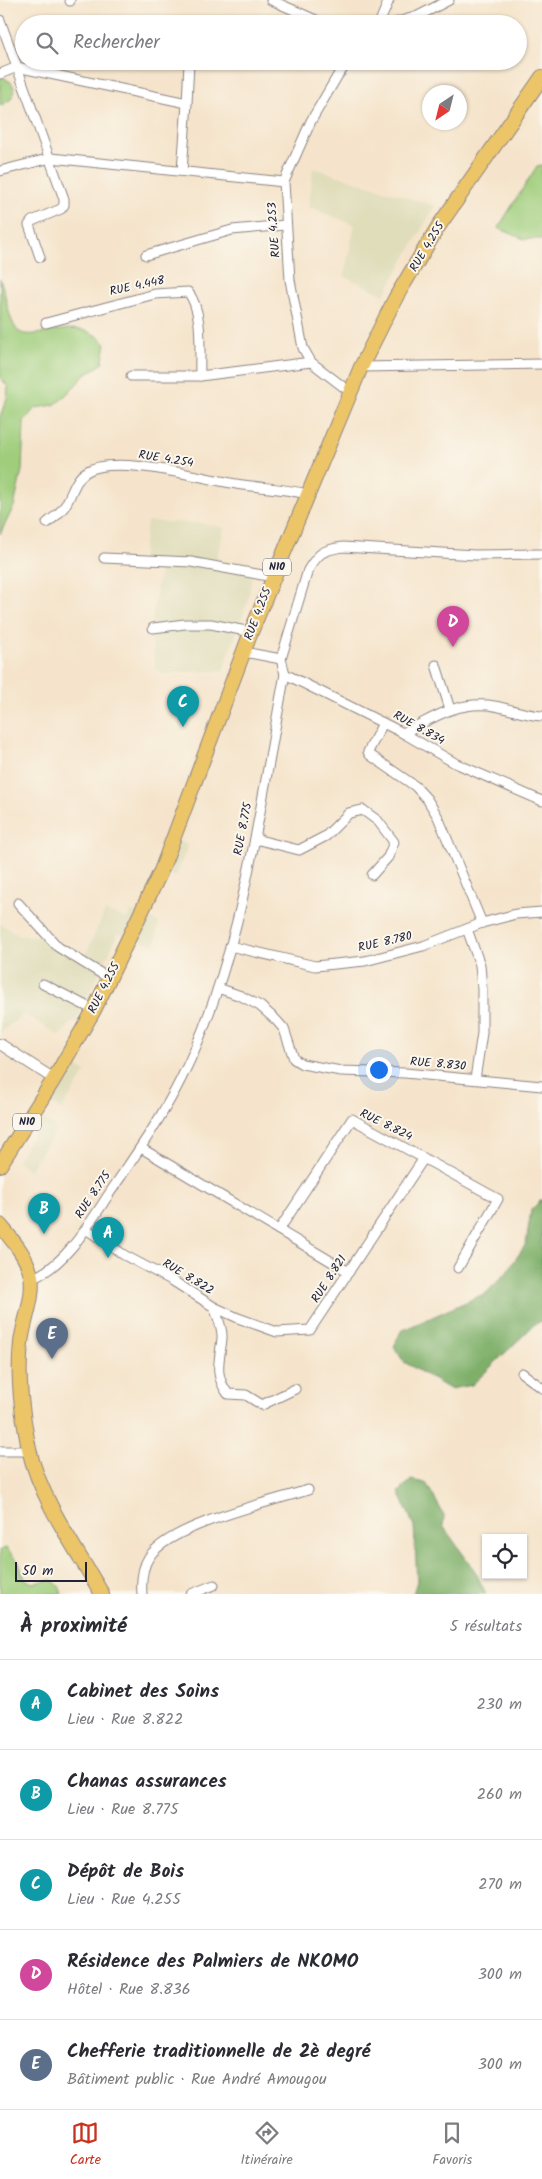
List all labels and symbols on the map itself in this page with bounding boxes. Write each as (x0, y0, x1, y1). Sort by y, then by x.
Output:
north arrow (422, 85, 467, 130)
street label: RUE 4.253 (263, 201, 285, 258)
street label: RUE 4.255 (405, 217, 450, 276)
street label: RUE 4.448 (108, 271, 167, 301)
street label: RUE 4.254 (137, 445, 195, 473)
road number: N10 (263, 558, 291, 576)
street label: RUE 4.255 (239, 583, 277, 643)
pin: D (437, 606, 469, 647)
pin: C (167, 686, 199, 727)
street label: RUE 8.834 (390, 706, 449, 750)
street label: RUE 8.775 (229, 799, 258, 857)
street label: RUE 8.780 (356, 927, 414, 957)
street label: RUE 4.255 (83, 958, 126, 1017)
street label: RUE 8.830 (409, 1052, 467, 1076)
your location (366, 1057, 392, 1083)
street label: RUE 8.824 (356, 1104, 416, 1146)
road number: N10 (13, 1114, 41, 1130)
street label: RUE 8.775 (70, 1166, 117, 1223)
pin: B (28, 1193, 60, 1234)
pin: A (92, 1217, 124, 1258)
street label: RUE 8.821 (306, 1251, 352, 1307)
street label: RUE 8.822 (159, 1254, 217, 1300)
pin: E (36, 1318, 68, 1359)
scale bar (15, 1559, 88, 1582)

